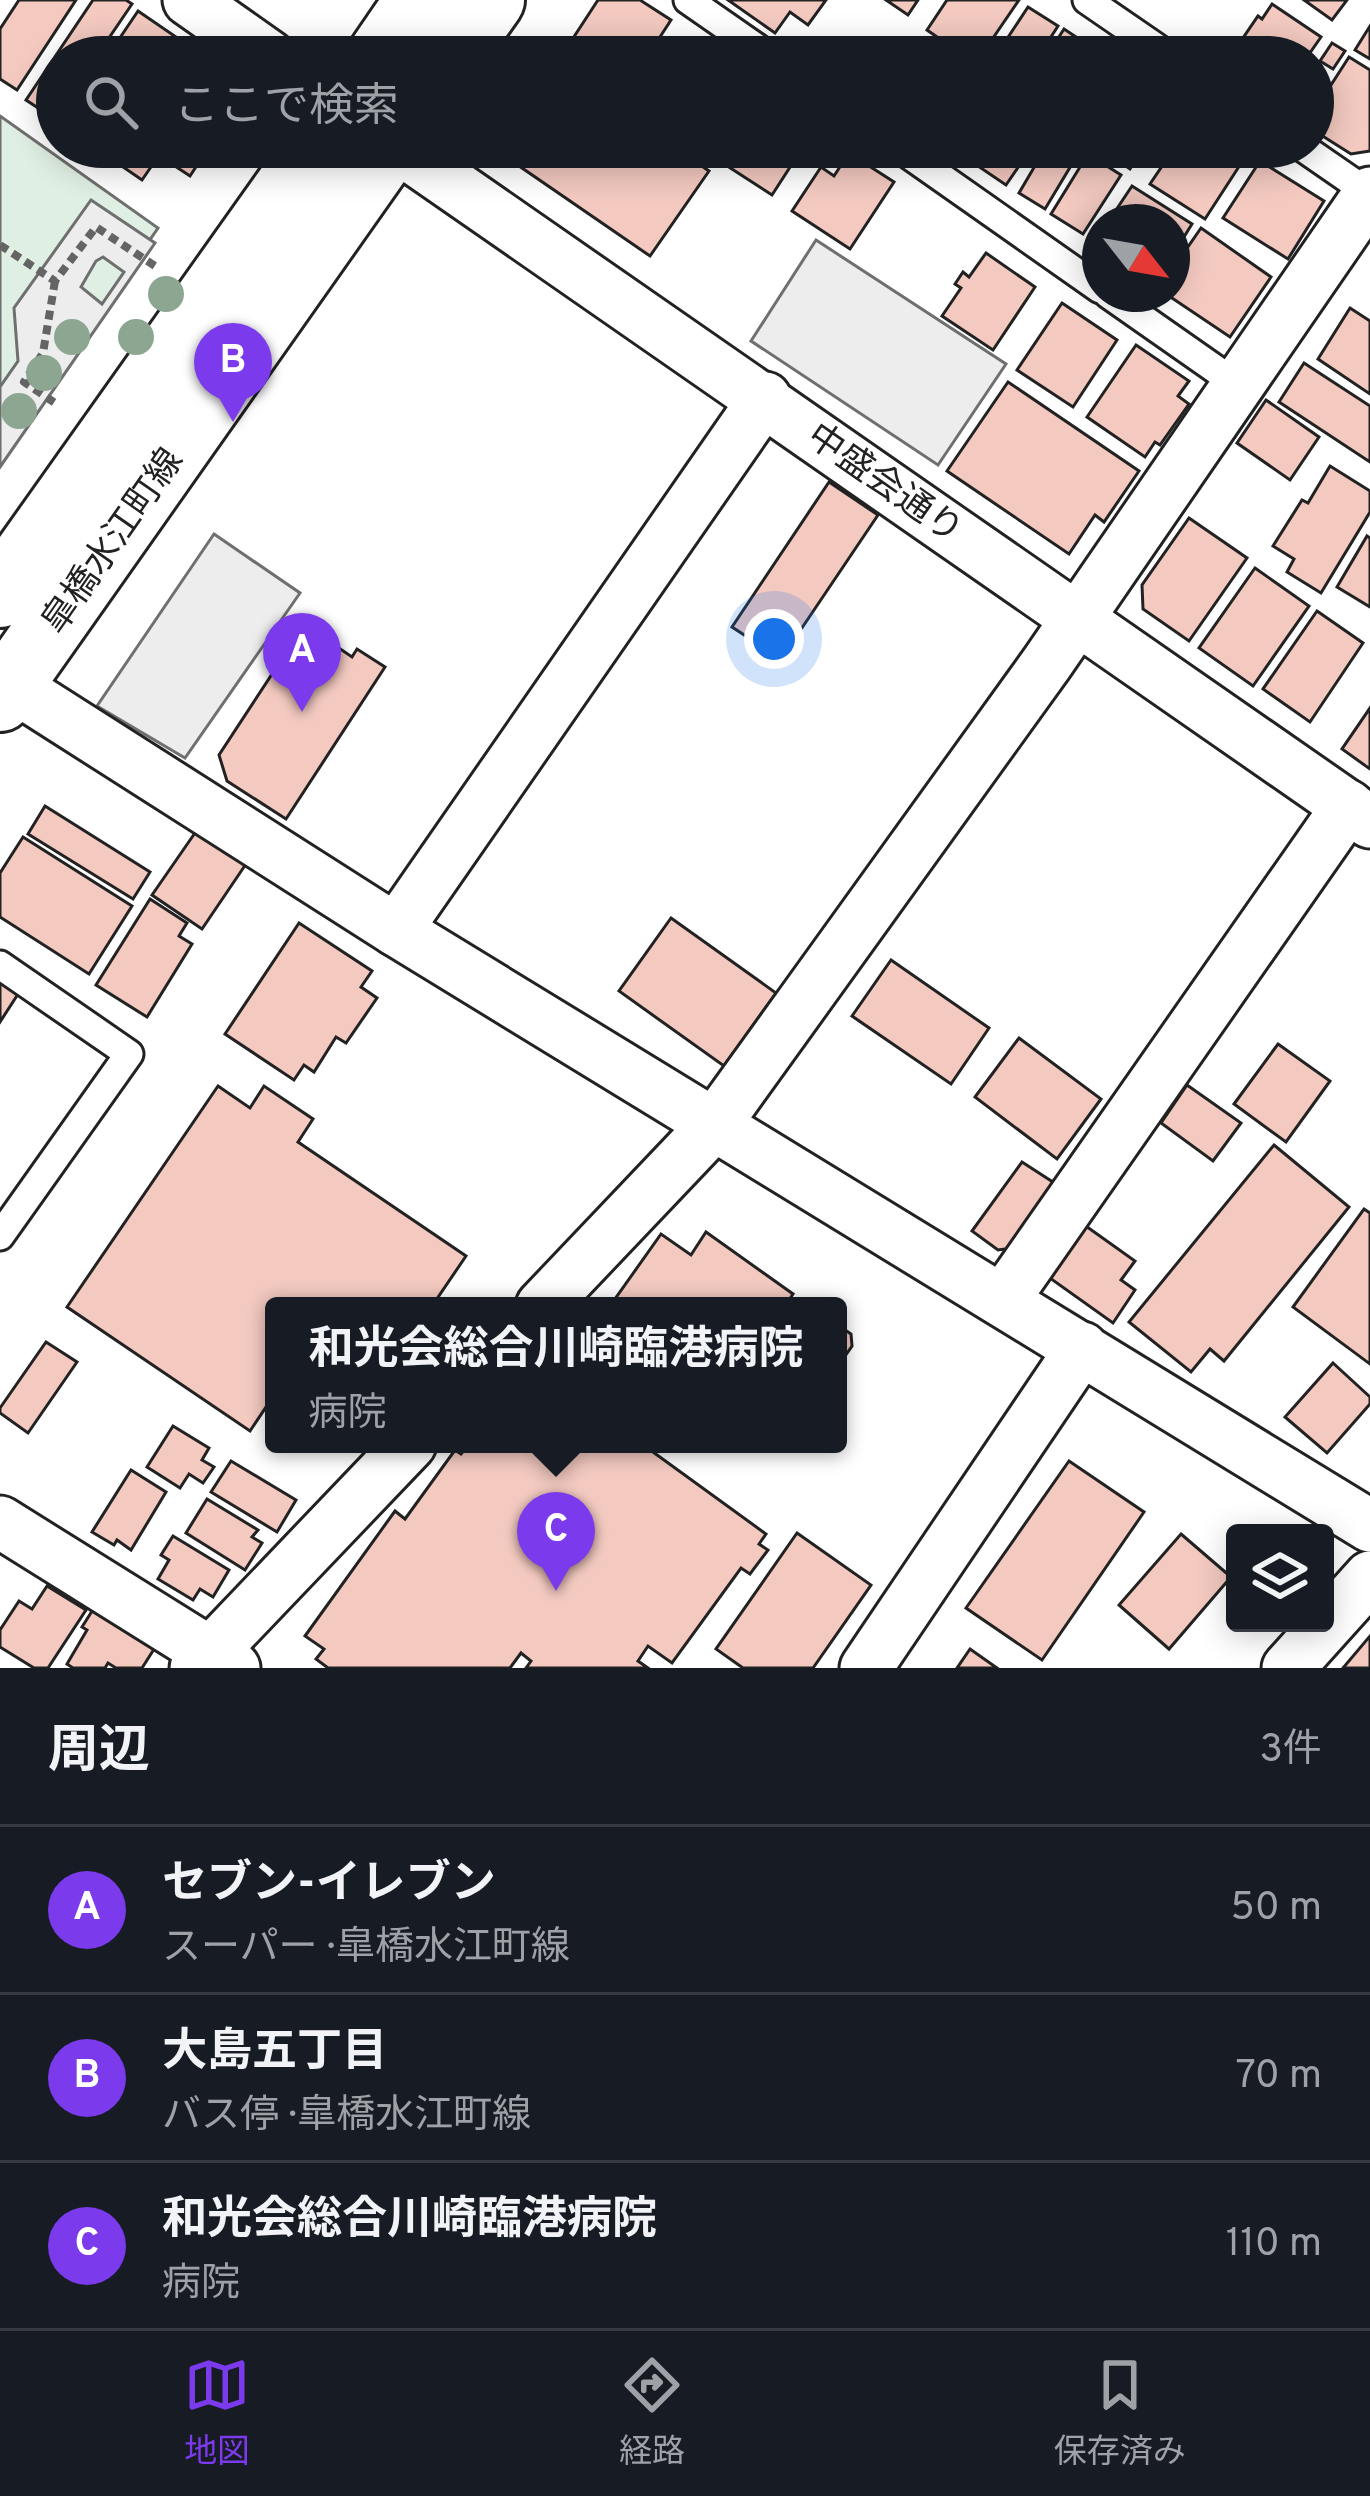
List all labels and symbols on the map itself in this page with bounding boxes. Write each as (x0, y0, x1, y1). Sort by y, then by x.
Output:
north arrow (1082, 204, 1190, 312)
pin: B (194, 323, 272, 422)
street label: 中盛会通り (797, 415, 971, 556)
street label: 皐橋水江町線 (33, 441, 195, 644)
your location (744, 609, 804, 669)
pin: A (263, 613, 341, 712)
pin: C (517, 1492, 595, 1591)

